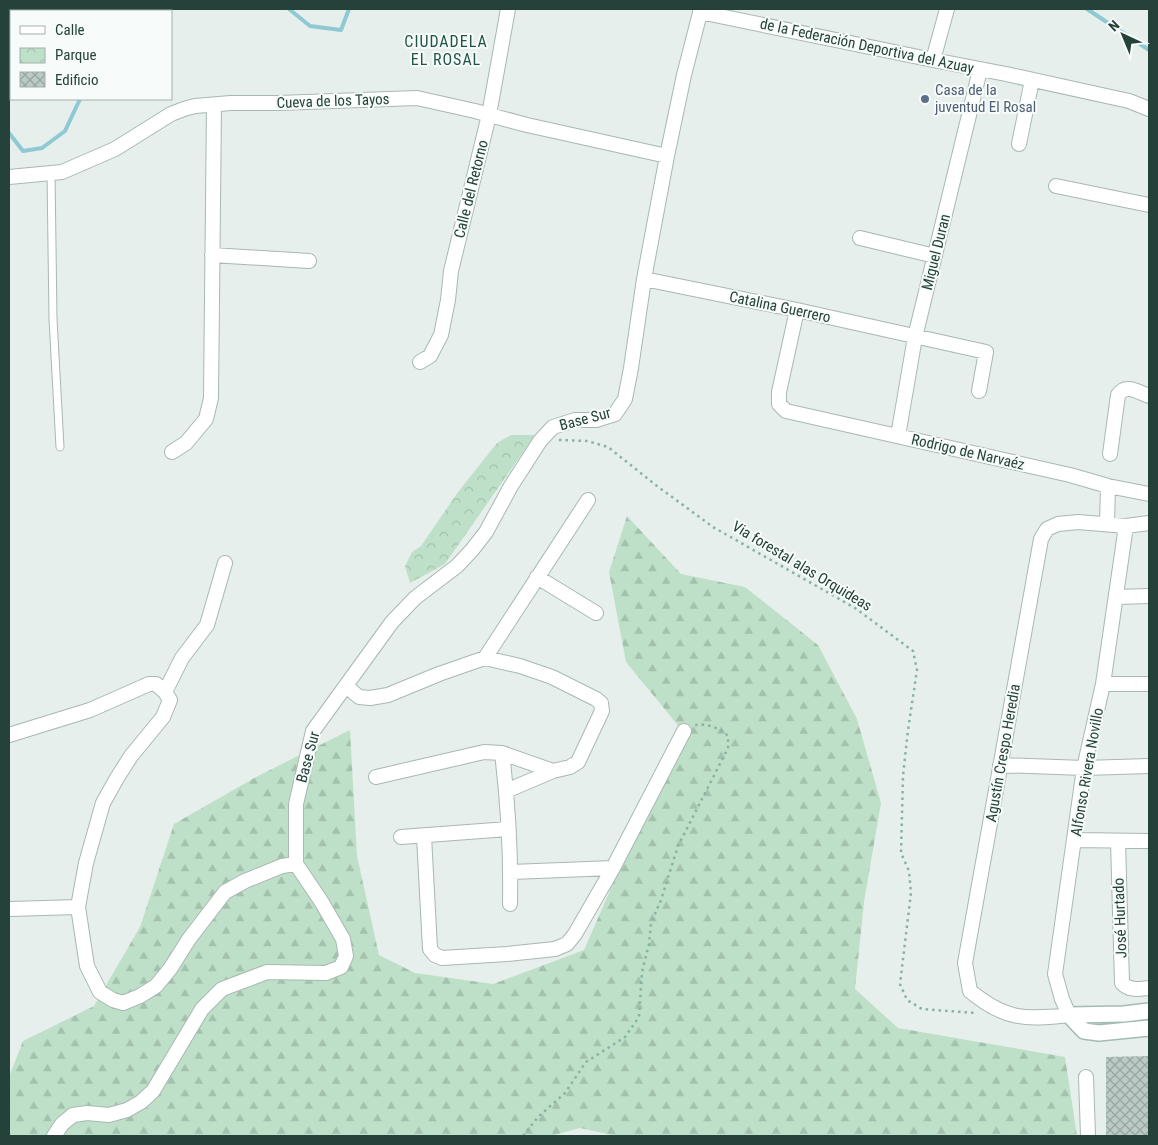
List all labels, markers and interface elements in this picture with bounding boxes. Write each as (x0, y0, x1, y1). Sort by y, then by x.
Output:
legend (10, 10, 172, 100)
north arrow (1098, 10, 1148, 60)
street label: de la Federación Deportiva del Azuay (758, 15, 976, 77)
text: N (1105, 17, 1123, 34)
text: Calle (55, 21, 85, 39)
district label: CIUDADELA EL ROSAL (404, 32, 488, 69)
text: Parque (55, 46, 97, 64)
text: Edificio (55, 71, 98, 89)
place label: Casa de la juventud El Rosal (934, 81, 1036, 116)
street label: Cueva de los Tayos (276, 90, 390, 112)
marker: Casa de la juventud El Rosal (919, 93, 931, 105)
street label: Calle del Retorno (450, 138, 492, 240)
street label: Miguel Duran (918, 212, 954, 292)
street label: Catalina Guerrero (728, 287, 832, 327)
street label: Base Sur (557, 403, 613, 434)
street label: Rodrigo de Narvaéz (910, 430, 1026, 474)
street label: Via forestal alas Orquideas (729, 517, 875, 615)
street label: Agustín Crespo Heredia (982, 683, 1024, 823)
street label: Alfonso Rivera Novillo (1067, 706, 1107, 838)
street label: Base Sur (293, 729, 324, 785)
street label: José Hurtado (1110, 878, 1130, 958)

